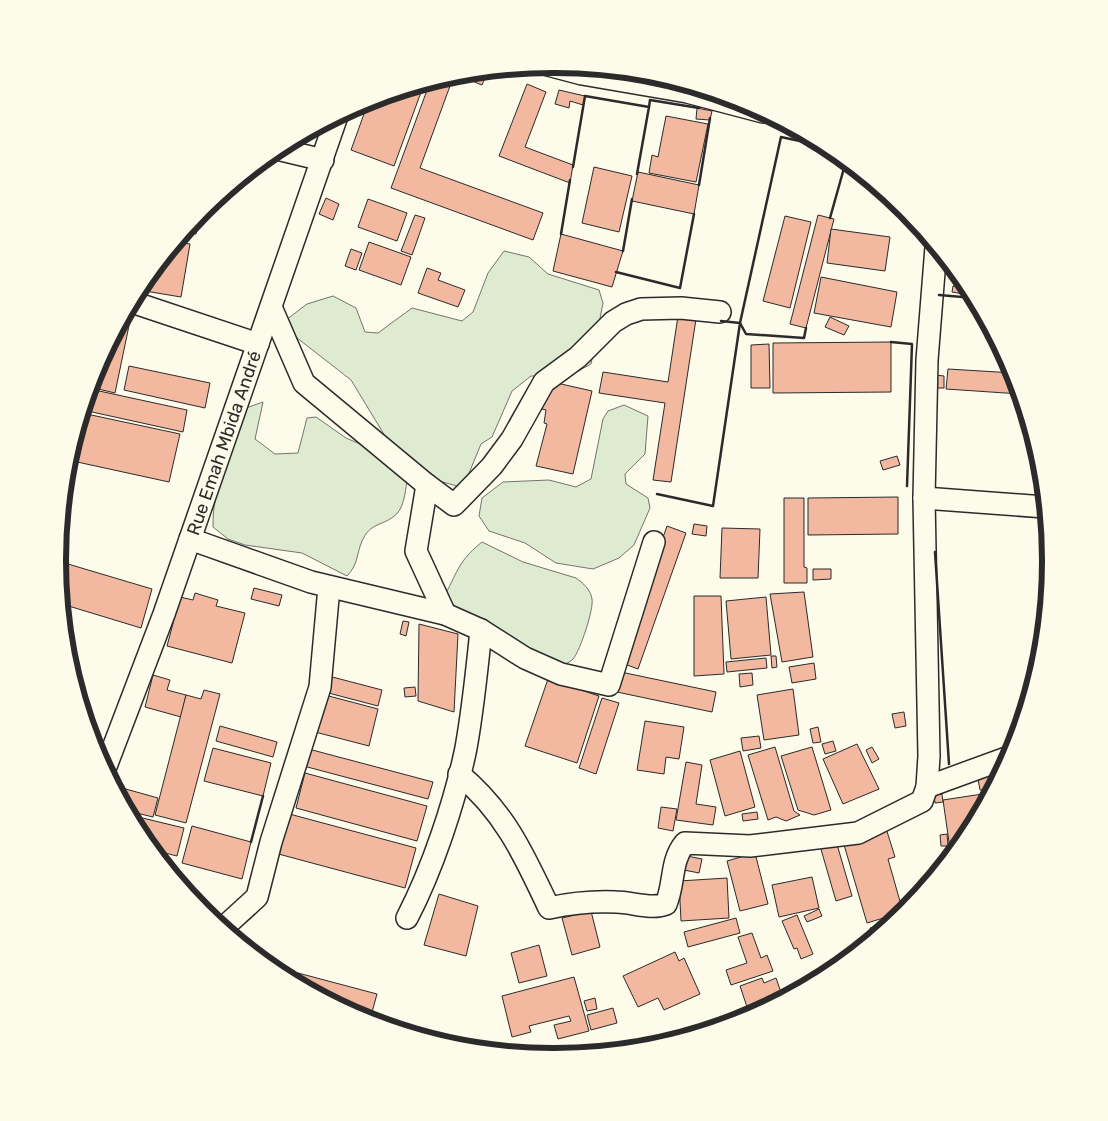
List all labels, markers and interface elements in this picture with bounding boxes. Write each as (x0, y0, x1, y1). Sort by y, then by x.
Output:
street label: Rue Emah Mbida André (182, 348, 266, 538)

